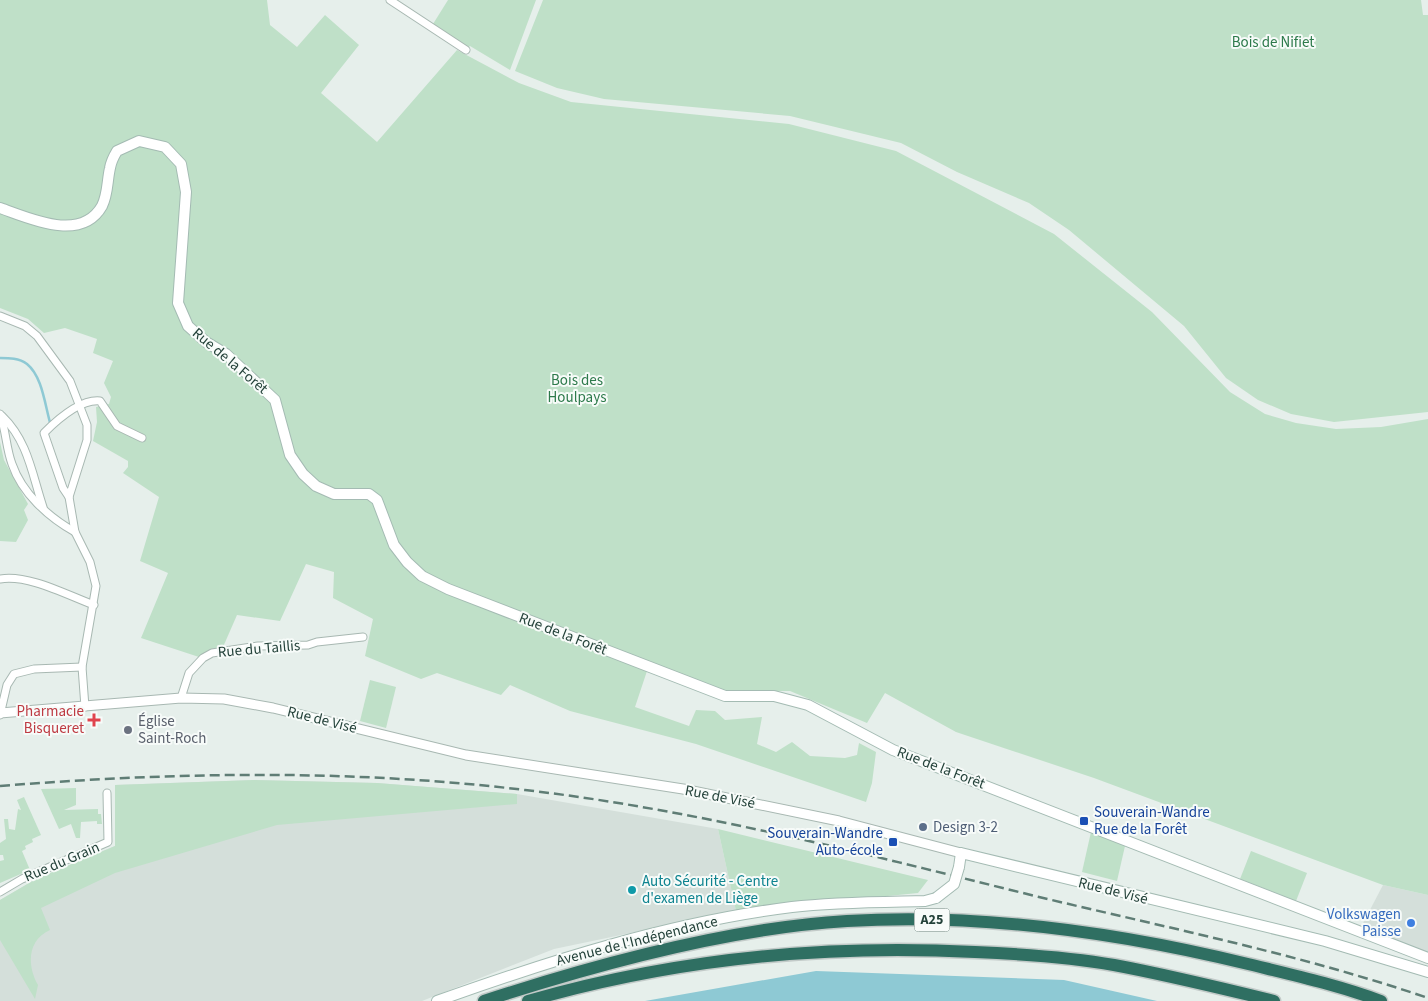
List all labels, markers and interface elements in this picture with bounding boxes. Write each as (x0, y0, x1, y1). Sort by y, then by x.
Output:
park label: Bois de Nifiet (1232, 32, 1314, 53)
street label: Rue de la Forêt (188, 323, 272, 399)
park label: Bois des Houlpays (548, 370, 606, 408)
street label: Rue de la Forêt (516, 608, 610, 660)
street label: Rue du Taillis (217, 635, 301, 663)
place label: Pharmacie Bisqueret (17, 701, 84, 739)
street label: Rue de Visé (285, 701, 359, 739)
place label: Église Saint-Roch (138, 711, 206, 749)
marker: Pharmacie Bisqueret (88, 714, 100, 726)
marker: Église Saint-Roch (122, 724, 134, 736)
street label: Rue de la Forêt (894, 742, 988, 794)
street label: Rue de Visé (683, 780, 757, 814)
place label: Souverain-Wandre Rue de la Forêt (1094, 802, 1210, 840)
marker: Souverain-Wandre Rue de la Forêt (1078, 815, 1090, 827)
place label: Design 3-2 (933, 817, 998, 838)
marker: Design 3-2 (917, 821, 929, 833)
place label: Souverain-Wandre Auto-école (767, 823, 883, 861)
marker: Souverain-Wandre Auto-école (887, 836, 899, 848)
street label: Rue du Grain (21, 837, 103, 887)
place label: Auto Sécurité - Centre d'examen de Liège (642, 871, 778, 909)
street label: Rue de Visé (1076, 872, 1150, 910)
marker: Auto Sécurité - Centre d'examen de Liège (626, 884, 638, 896)
place label: Volkswagen Paisse (1327, 904, 1401, 942)
road number: A25 (914, 908, 950, 932)
street label: Avenue de l'Indépendance (554, 911, 720, 971)
marker: Volkswagen Paisse (1405, 917, 1417, 929)

